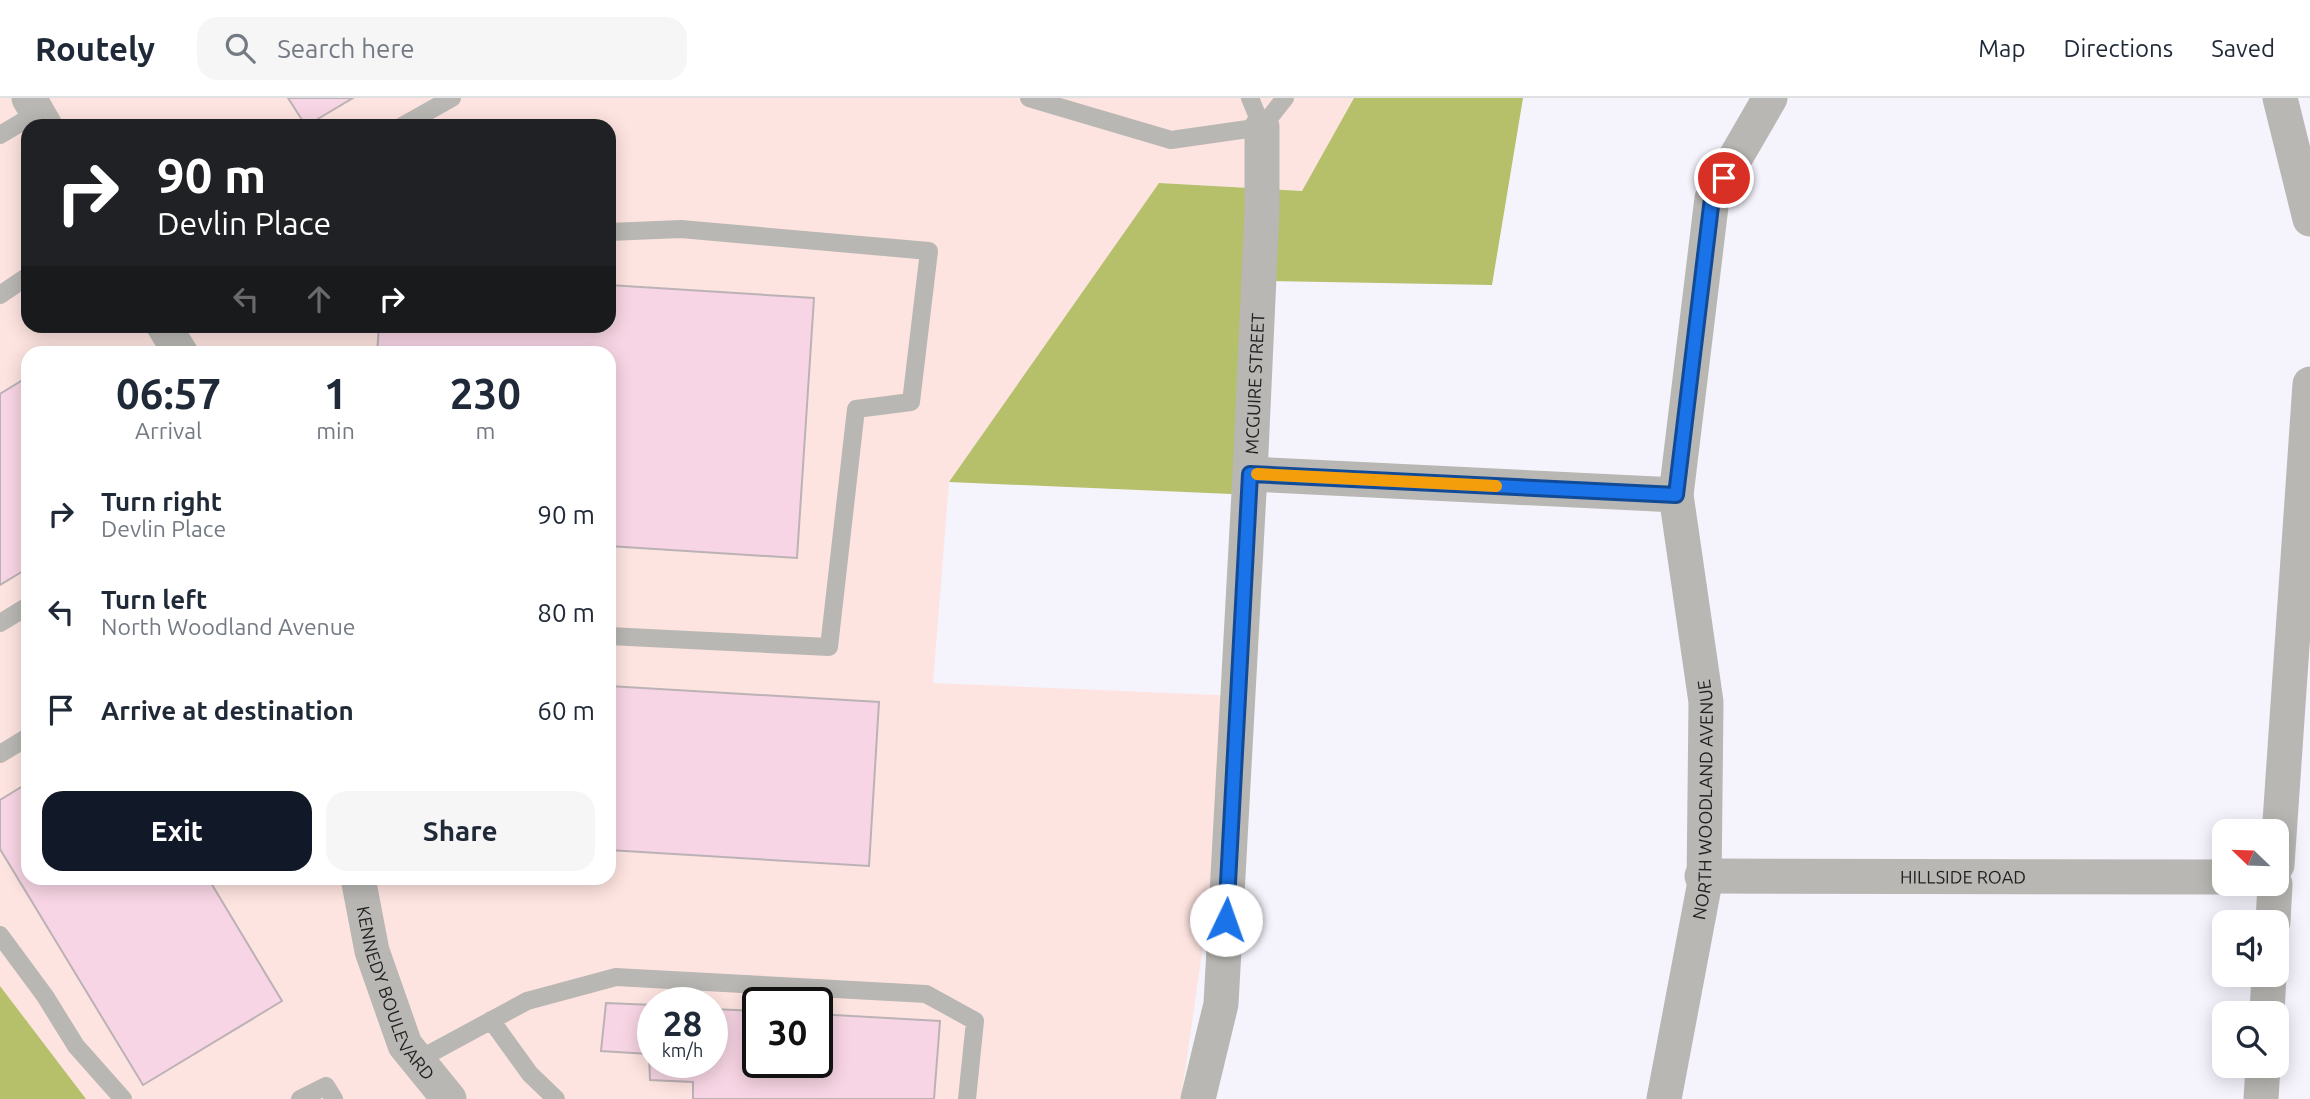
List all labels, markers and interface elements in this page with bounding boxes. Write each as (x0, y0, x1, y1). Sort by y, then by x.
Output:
search box (197, 17, 687, 80)
icon: search (221, 29, 259, 67)
text: Routely (35, 30, 155, 67)
text: Search here (277, 34, 415, 63)
text: Map (1978, 35, 2025, 62)
text: Directions (2063, 35, 2173, 62)
text: Saved (2211, 35, 2275, 62)
icon: right (42, 147, 133, 238)
text: 90 m (157, 147, 266, 202)
pin (1694, 148, 1754, 208)
icon: arrive (1705, 159, 1743, 197)
text: Devlin Place (157, 205, 331, 241)
icon: left (227, 280, 265, 318)
icon: ahead (300, 280, 338, 318)
icon: right (373, 280, 411, 318)
street label: MCGUIRE STREET (1241, 312, 1267, 455)
text: 06:57 (116, 370, 221, 417)
text: 1 (324, 370, 347, 417)
text: 230 (450, 370, 521, 417)
text: Arrival (135, 418, 202, 443)
text: min (316, 418, 355, 443)
text: m (475, 418, 495, 443)
text: Turn right (101, 487, 222, 516)
icon: right (42, 495, 80, 533)
text: 90 m (537, 500, 595, 529)
text: Devlin Place (101, 516, 226, 541)
text: Turn left (101, 585, 207, 614)
icon: left (42, 593, 80, 631)
text: 80 m (537, 598, 595, 627)
text: North Woodland Avenue (101, 614, 356, 639)
street label: NORTH WOODLAND AVENUE (1688, 678, 1716, 921)
icon: arrive (42, 691, 80, 729)
text: Arrive at destination (101, 696, 354, 725)
text: 60 m (537, 696, 595, 725)
button: Exit (42, 791, 312, 871)
button: Share (326, 791, 595, 871)
north arrow (2212, 819, 2289, 896)
map controls (2212, 819, 2289, 1078)
street label: HILLSIDE ROAD (1900, 866, 2026, 887)
position arrow (1189, 883, 1263, 957)
street label: KENNEDY BOULEVARD (354, 904, 439, 1083)
button: sound (2212, 910, 2289, 987)
speed limit sign: 30 (742, 987, 833, 1078)
button: search (2212, 1001, 2289, 1078)
text: 28 (663, 1003, 702, 1043)
text: km/h (662, 1040, 703, 1060)

